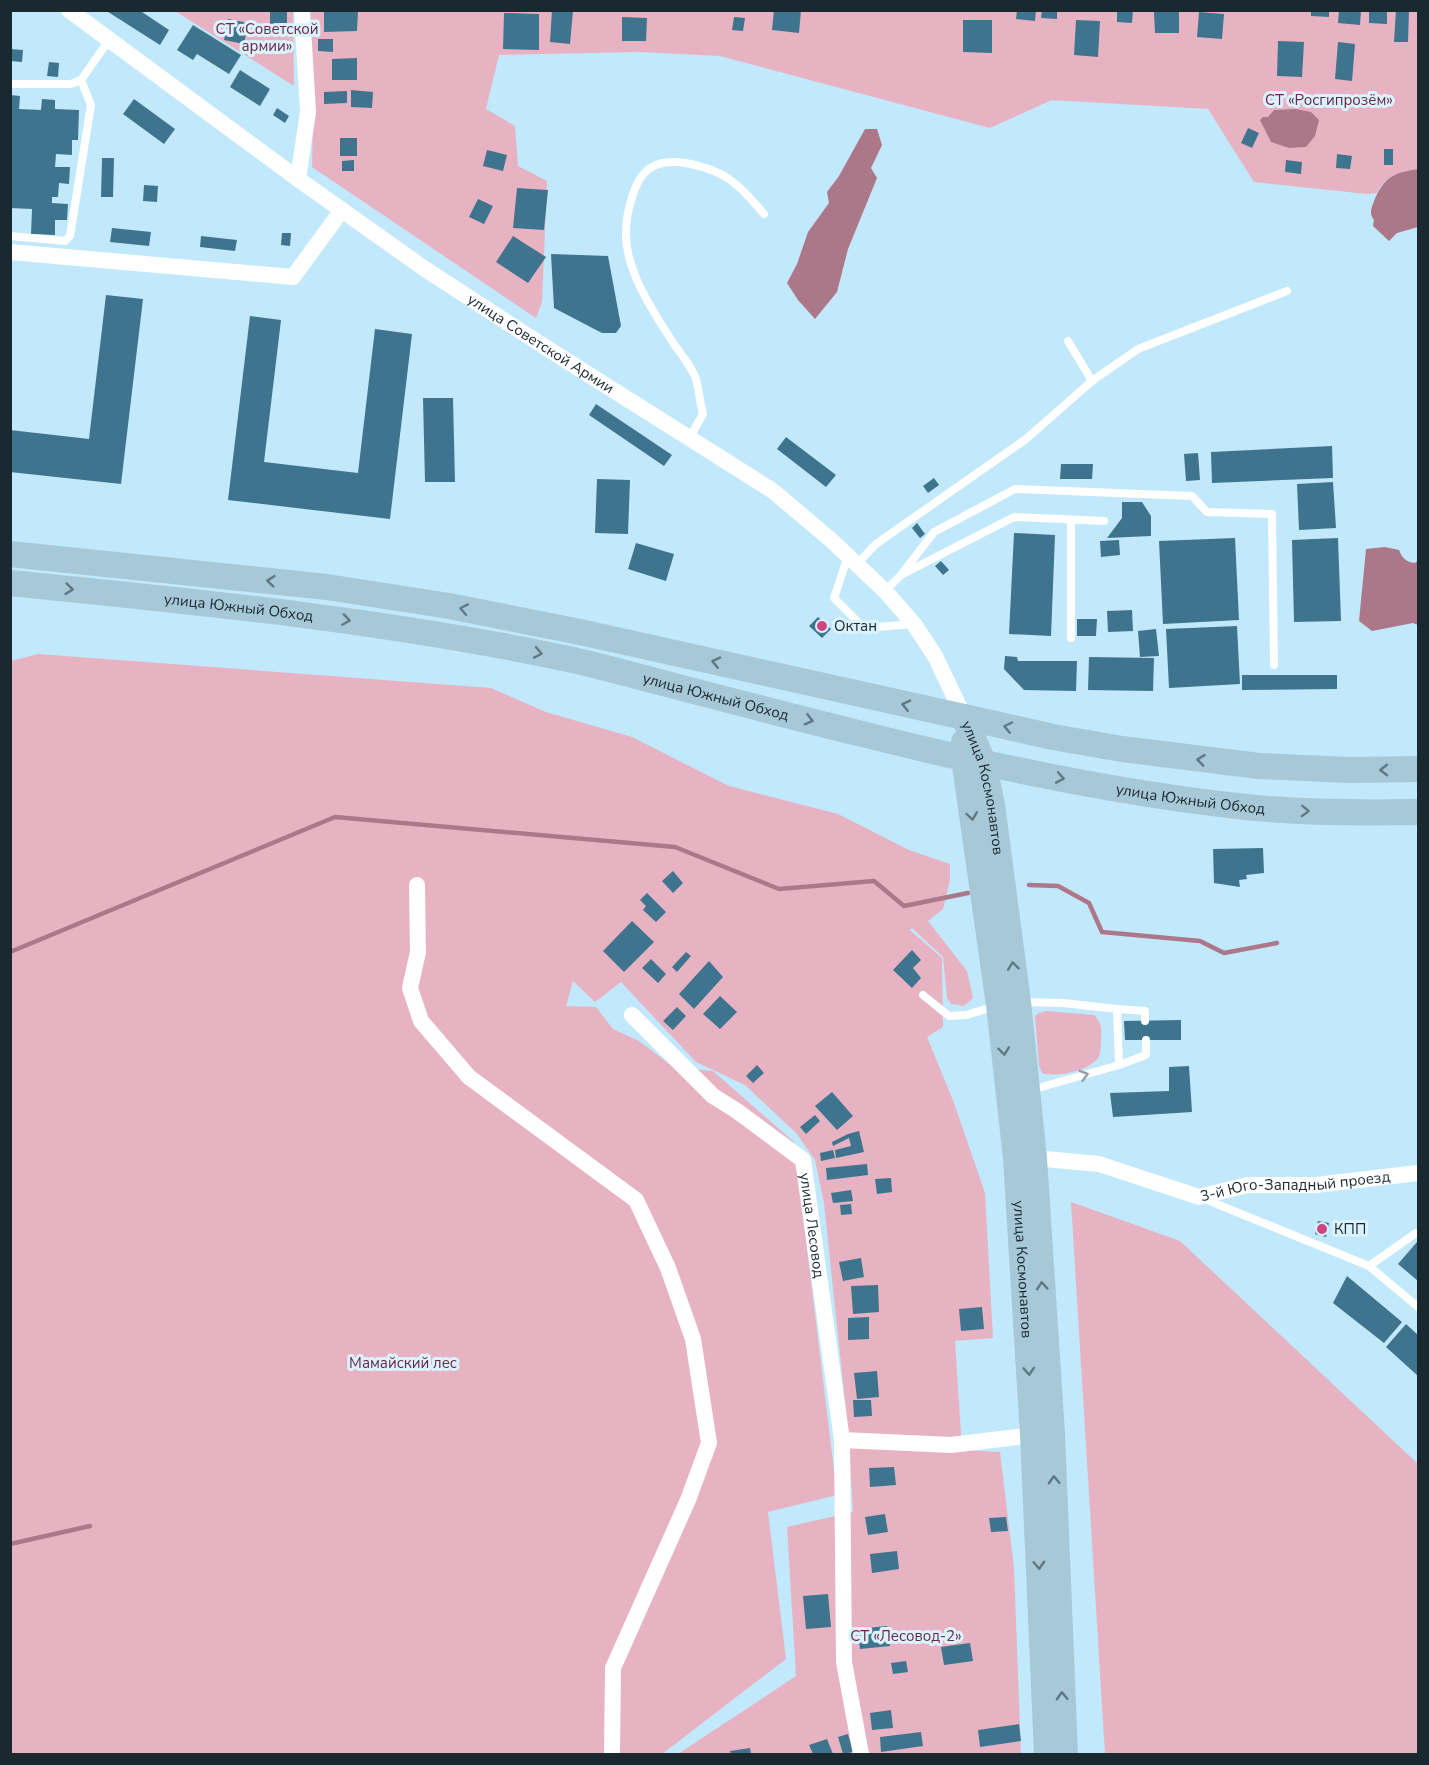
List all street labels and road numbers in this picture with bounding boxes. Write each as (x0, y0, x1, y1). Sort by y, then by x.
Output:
street label: улица Советской Армии (464, 289, 618, 398)
street label: улица Южный Обход (163, 589, 315, 626)
street label: улица Южный Обход (641, 668, 791, 725)
street label: улица Космонавтов (957, 718, 1008, 856)
street label: улица Южный Обход (1114, 779, 1266, 819)
street label: 3-й Юго-Западный проезд (1198, 1166, 1391, 1206)
street label: улица Лесовод (795, 1171, 829, 1279)
street label: улица Космонавтов (1009, 1200, 1037, 1339)

